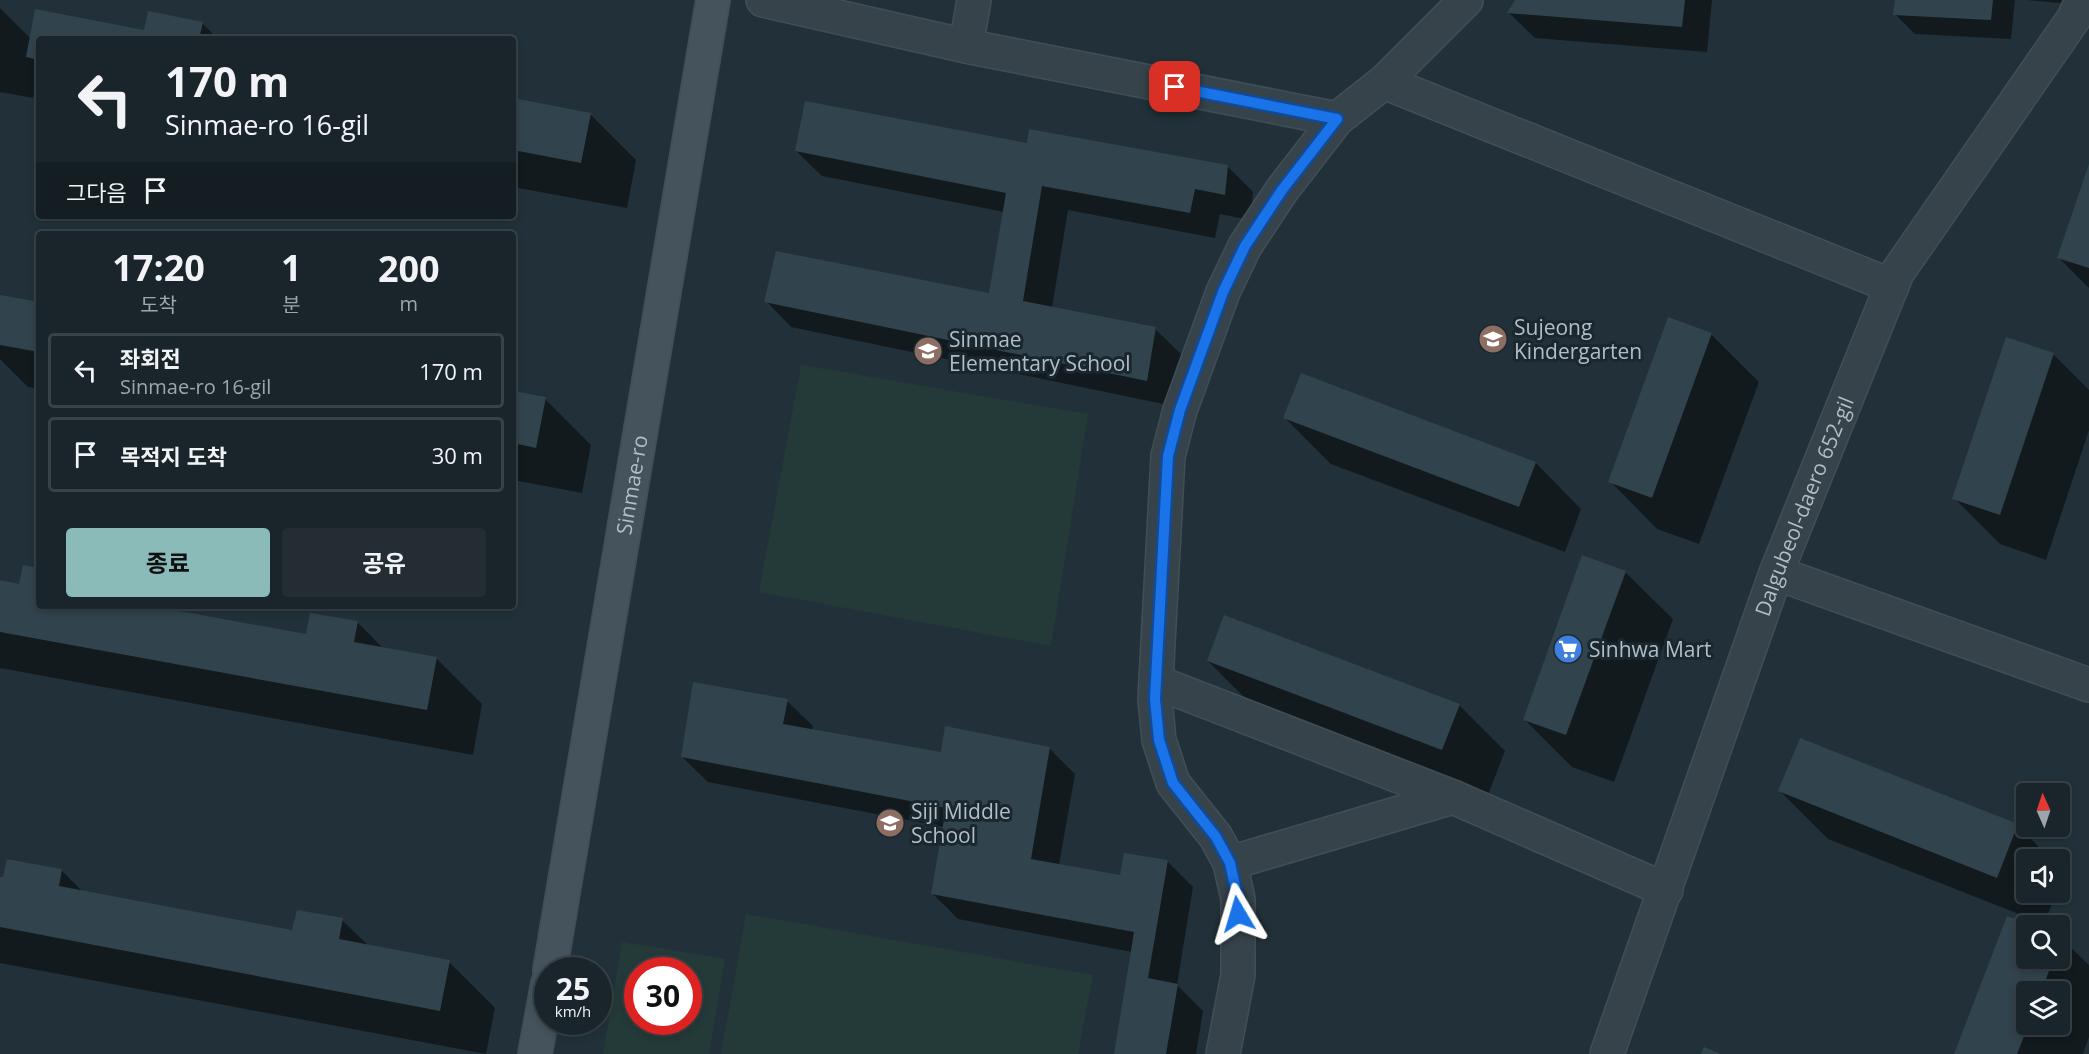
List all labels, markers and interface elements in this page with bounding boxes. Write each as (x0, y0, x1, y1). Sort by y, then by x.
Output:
text: 170 m (165, 52, 289, 109)
icon: left (66, 60, 144, 138)
pin (1149, 61, 1200, 112)
icon: arrive (1158, 70, 1191, 103)
text: Sinmae-ro 16-gil (165, 106, 369, 143)
icon: arrive (139, 174, 172, 207)
text: 그다음 (66, 177, 127, 207)
text: 17:20 (112, 243, 205, 292)
text: 1 (281, 243, 302, 292)
text: 200 (378, 244, 440, 293)
text: m (400, 290, 418, 317)
text: 도착 (140, 291, 177, 318)
text: 분 (282, 291, 301, 318)
place label: Sujeong Kindergarten (1514, 313, 1642, 365)
school or university icon: Sujeong Kindergarten (1477, 323, 1509, 355)
place label: Sinmae Elementary School (949, 325, 1131, 377)
school or university icon: Sinmae Elementary School (912, 335, 944, 367)
text: 좌회전 (120, 343, 181, 373)
icon: left (69, 354, 102, 387)
text: 170 m (419, 356, 483, 386)
text: Sinmae-ro 16-gil (120, 373, 271, 400)
street label: Dalgubeol-daero 652-gil (1748, 392, 1860, 620)
street label: Sinmae-ro (609, 433, 654, 537)
icon: arrive (69, 438, 102, 471)
text: 30 m (432, 440, 483, 470)
text: 목적지 도착 (120, 441, 227, 471)
button: 종료 (66, 528, 270, 597)
button: 공유 (282, 528, 486, 597)
supermarket icon: Sinhwa Mart (1552, 633, 1584, 665)
place label: Sinhwa Mart (1589, 635, 1712, 663)
north arrow (2016, 783, 2070, 837)
map controls (2016, 783, 2070, 1035)
place label: Siji Middle School (911, 797, 1011, 849)
school or university icon: Siji Middle School (874, 807, 906, 839)
button: sound (2016, 849, 2070, 903)
position arrow (1206, 882, 1270, 946)
button: search (2016, 915, 2070, 969)
speed limit sign: 30 (624, 957, 702, 1035)
text: 25 (556, 968, 590, 1009)
button: layers (2016, 981, 2070, 1035)
text: km/h (555, 1001, 591, 1021)

